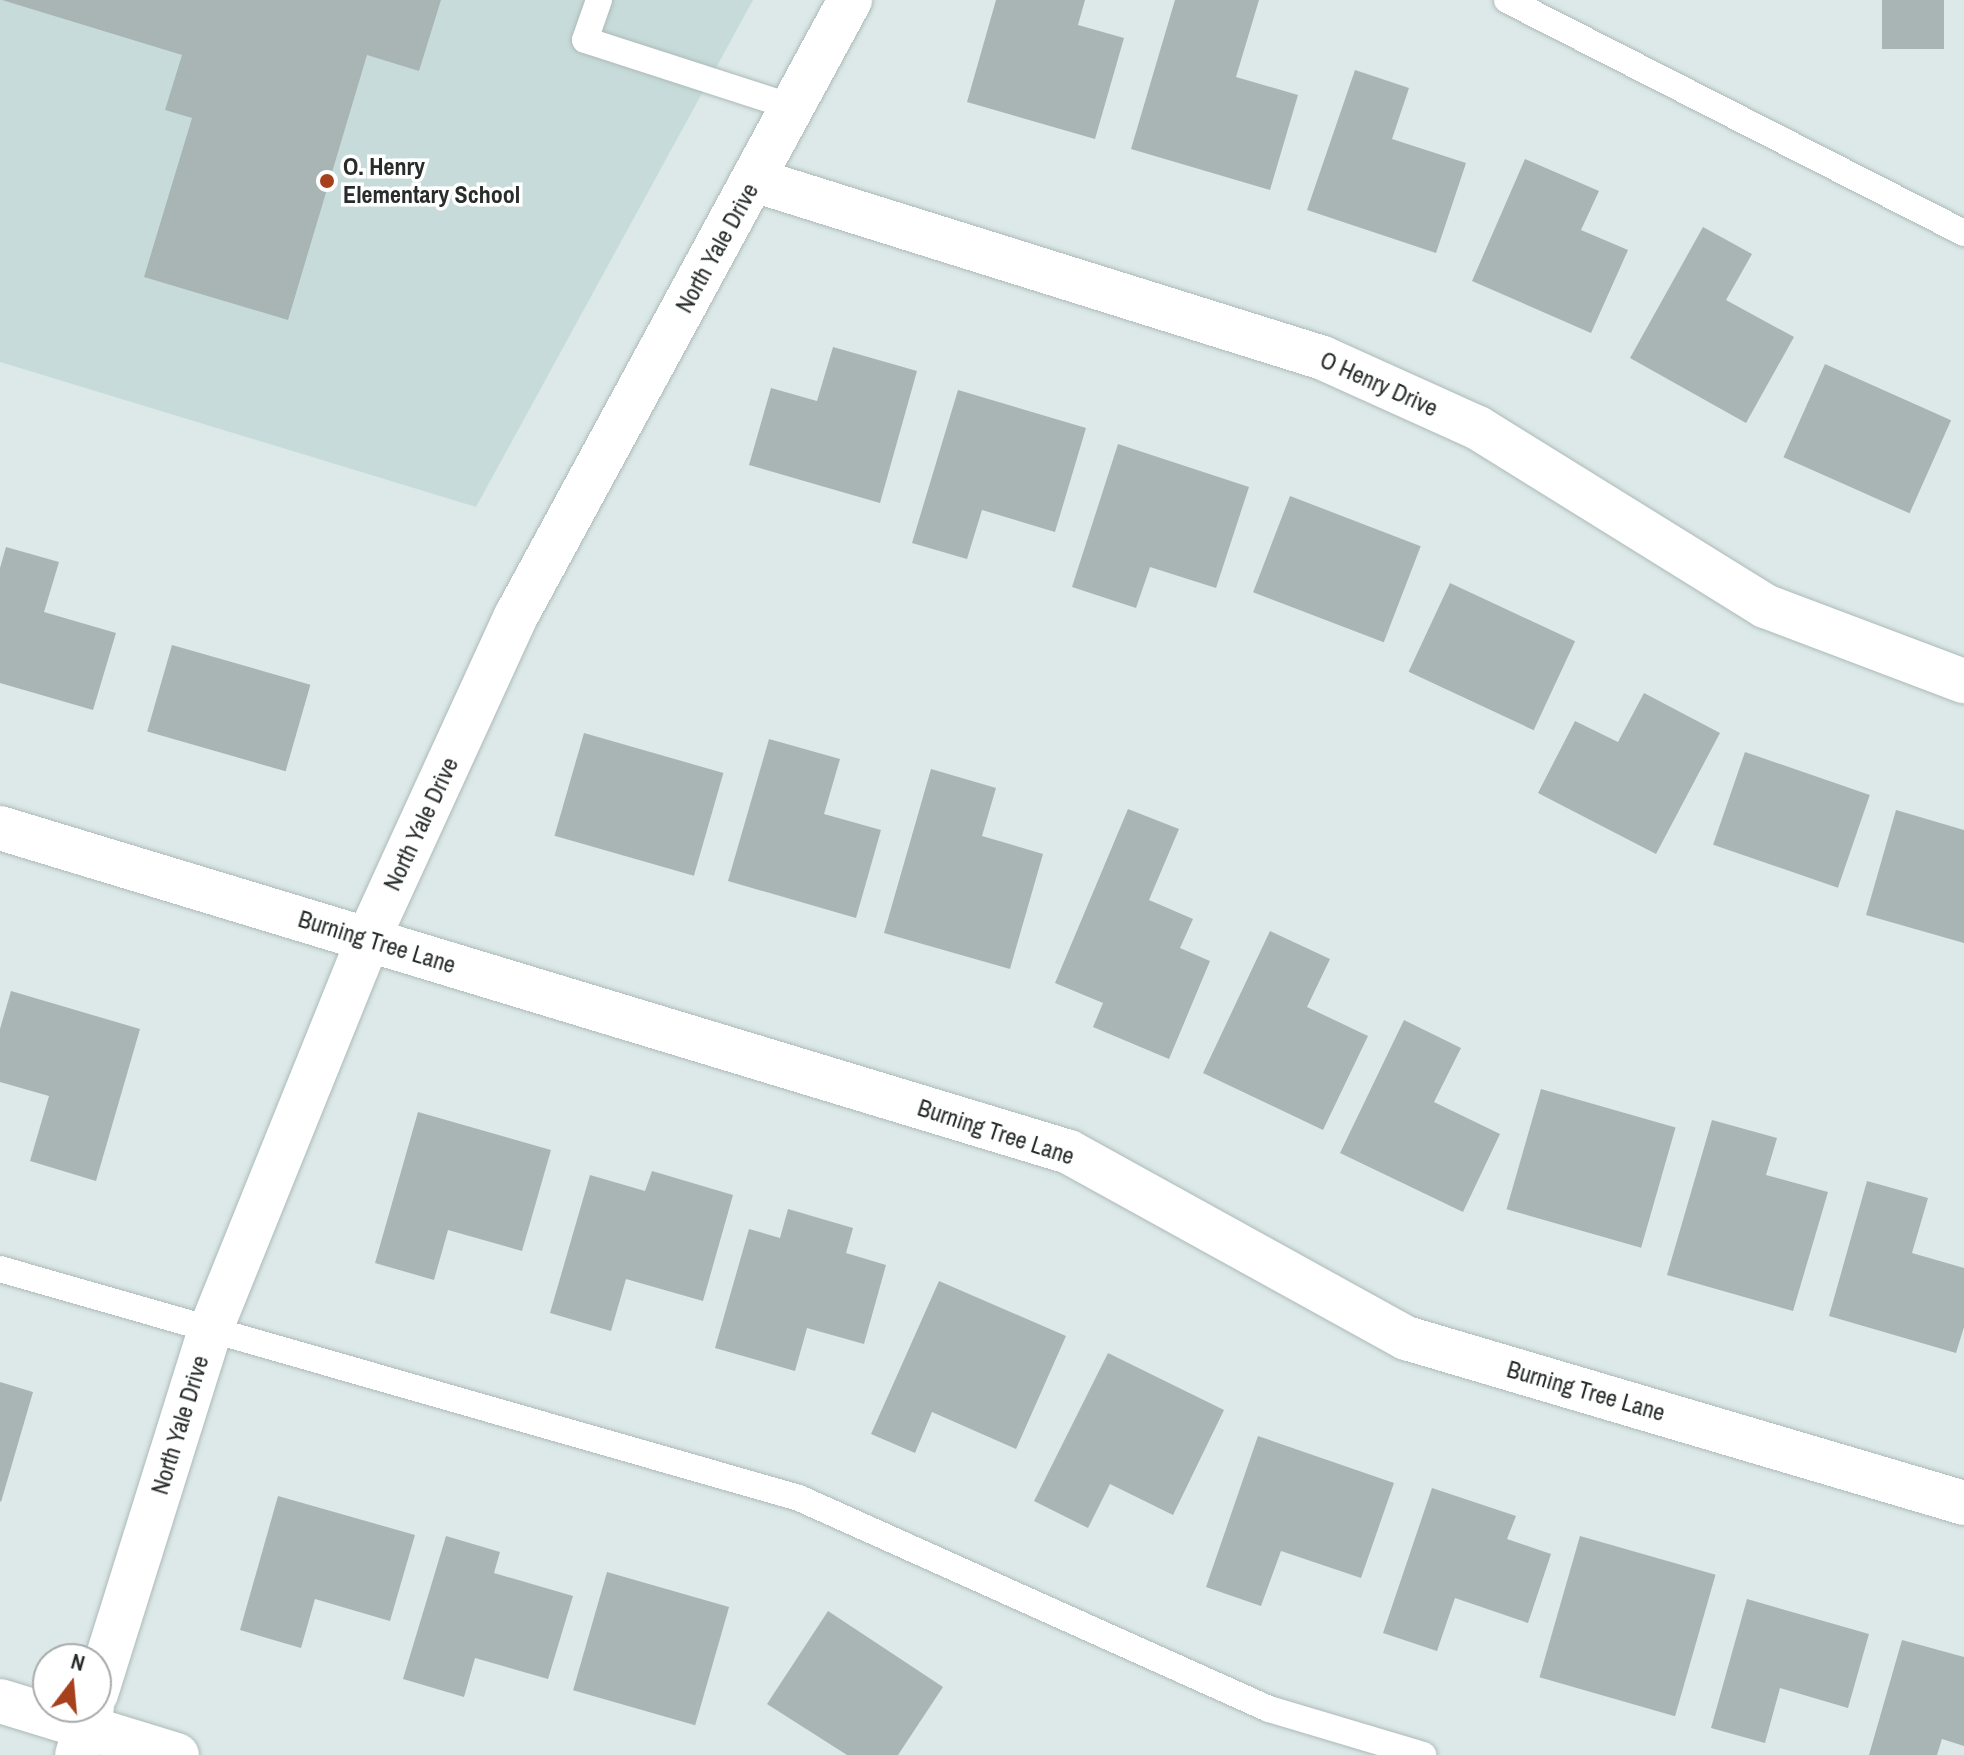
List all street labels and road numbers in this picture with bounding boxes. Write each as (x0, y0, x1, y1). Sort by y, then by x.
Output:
street label: North Yale Drive (669, 178, 765, 318)
street label: O Henry Drive (1316, 345, 1442, 423)
street label: North Yale Drive (378, 753, 464, 895)
street label: Burning Tree Lane (295, 904, 459, 980)
street label: Burning Tree Lane (914, 1093, 1078, 1171)
street label: North Yale Drive (145, 1352, 215, 1498)
street label: Burning Tree Lane (1503, 1355, 1669, 1427)

